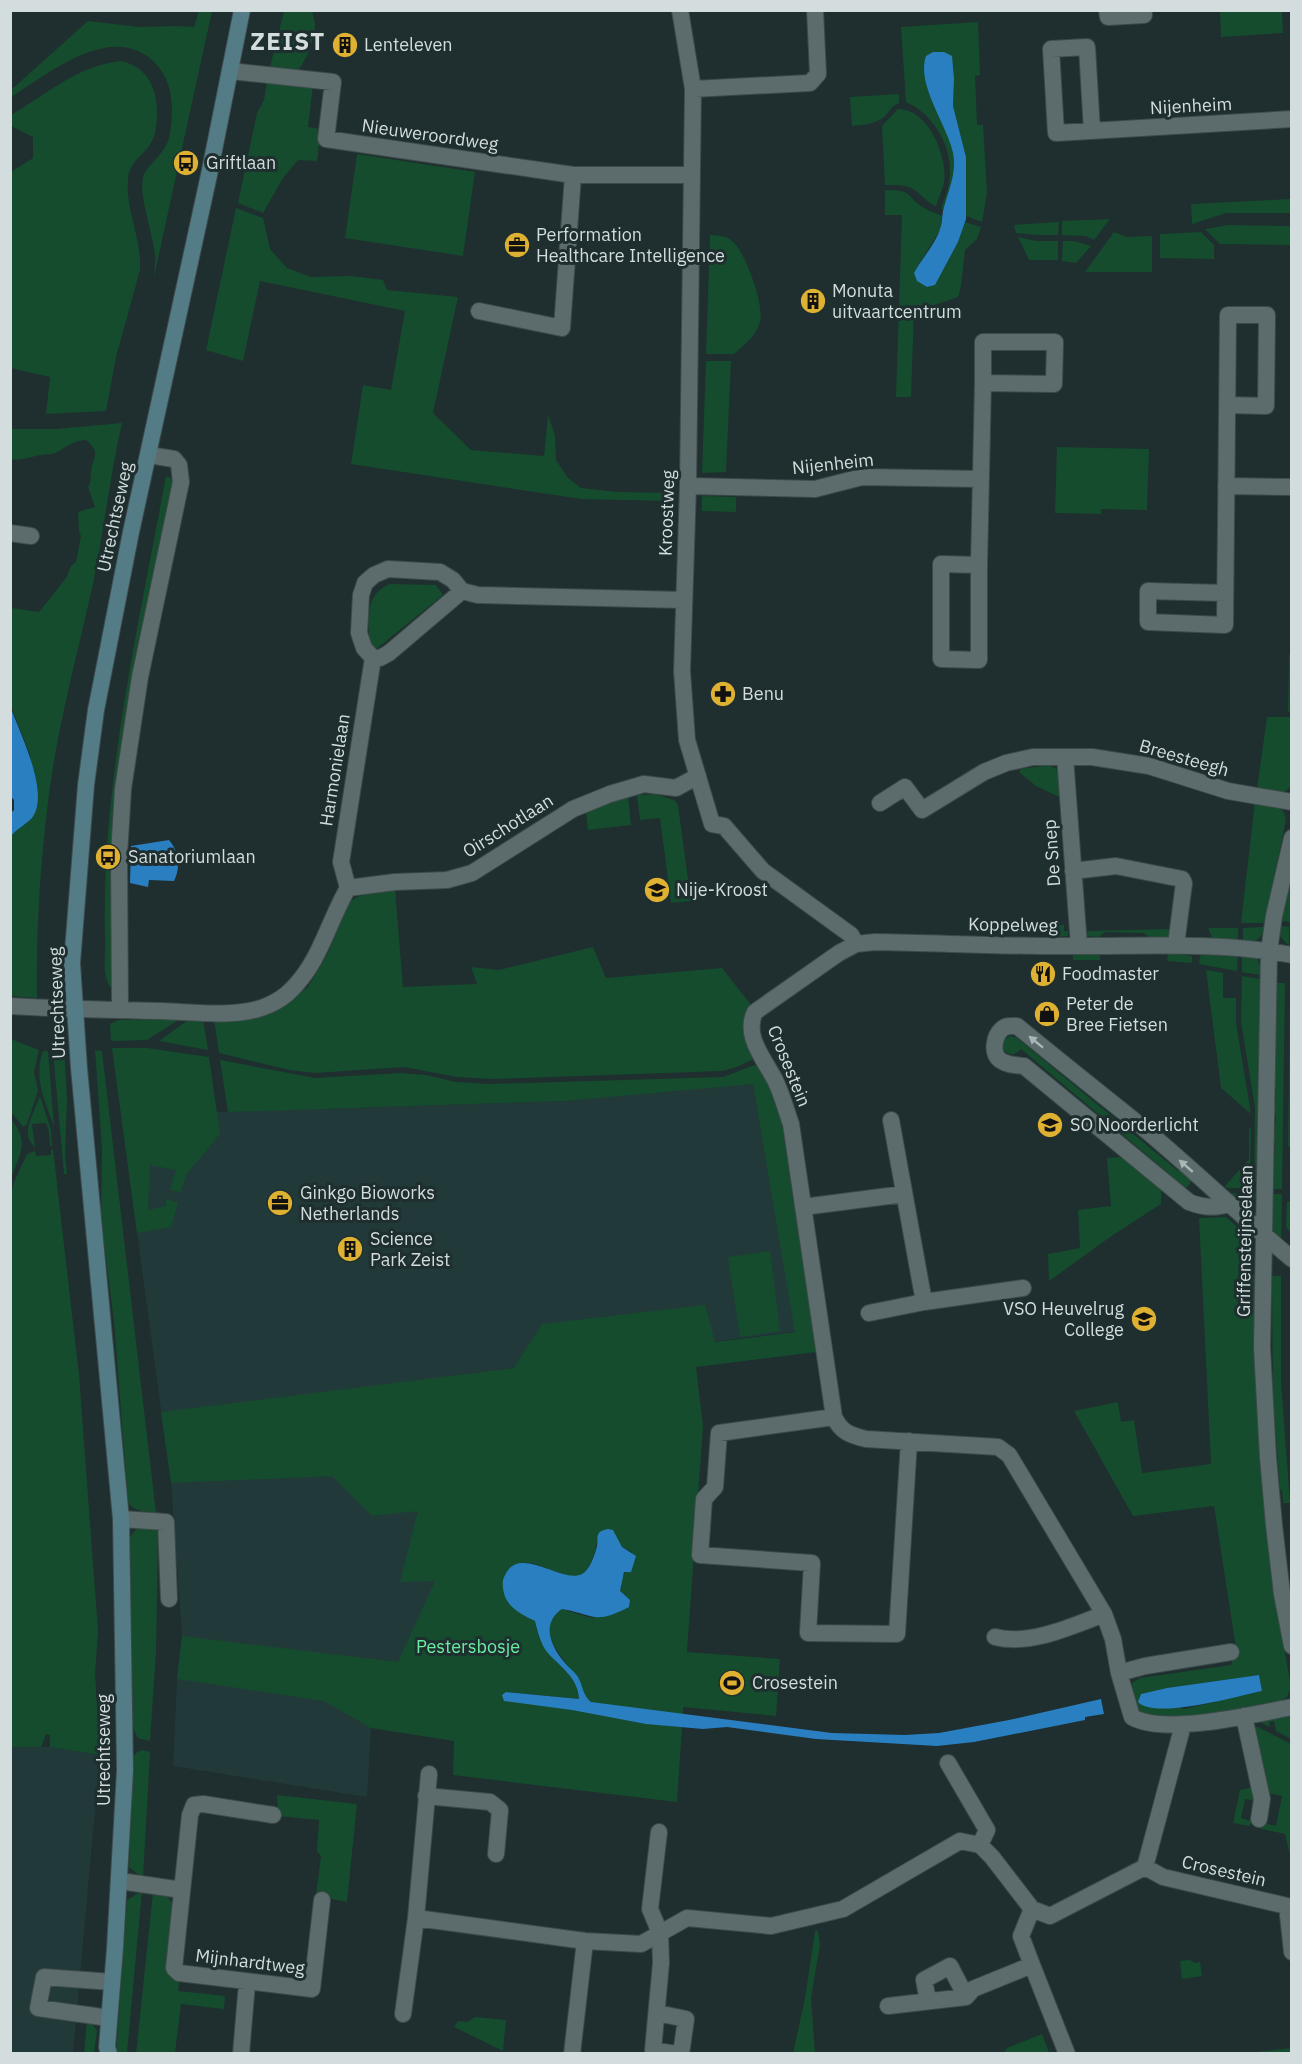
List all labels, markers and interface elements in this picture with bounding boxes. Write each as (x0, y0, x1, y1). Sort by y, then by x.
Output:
district label: ZEIST (250, 25, 326, 57)
building icon: Lenteleven (330, 30, 360, 60)
place label: Lenteleven (364, 33, 453, 56)
street label: Nijenheim (1149, 92, 1233, 119)
street label: Nieuweroordweg (360, 114, 500, 156)
bus stop icon: Griftlaan (171, 148, 201, 178)
place label: Griftlaan (206, 151, 276, 174)
place label: Performation Healthcare Intelligence (536, 223, 725, 267)
office icon: Performation Healthcare Intelligence (502, 230, 532, 260)
place label: Monuta uitvaartcentrum (832, 279, 962, 323)
building icon: Monuta uitvaartcentrum (798, 286, 828, 316)
street label: Nijenheim (791, 448, 875, 479)
street label: Utrechtseweg (92, 459, 138, 574)
street label: Kroostweg (654, 469, 680, 556)
pharmacy icon: Benu (708, 679, 738, 709)
place label: Benu (742, 682, 784, 705)
street label: Harmonielaan (314, 712, 355, 828)
street label: Breesteegh (1137, 734, 1232, 781)
street label: Oirschotlaan (458, 789, 557, 863)
street label: De Snep (1038, 819, 1065, 887)
bus stop icon: Sanatoriumlaan (93, 842, 123, 872)
place label: Sanatoriumlaan (128, 845, 256, 868)
school or university icon: Nije-Kroost (642, 875, 672, 905)
place label: Nije-Kroost (676, 878, 768, 901)
street label: Koppelweg (968, 912, 1059, 937)
street label: Utrechtseweg (43, 946, 70, 1059)
restaurant icon: Foodmaster (1028, 959, 1058, 989)
place label: Foodmaster (1062, 962, 1159, 985)
place label: Peter de Bree Fietsen (1066, 992, 1168, 1036)
shop icon: Peter de Bree Fietsen (1032, 999, 1062, 1029)
street label: Crosestein (763, 1022, 816, 1110)
one-way arrow (1028, 1036, 1043, 1048)
school or university icon: SO Noorderlicht (1035, 1110, 1065, 1140)
place label: SO Noorderlicht (1070, 1113, 1199, 1136)
one-way arrow (1179, 1160, 1194, 1173)
street label: Griffensteijnselaan (1232, 1165, 1257, 1317)
place label: Ginkgo Bioworks Netherlands (300, 1181, 435, 1225)
office icon: Ginkgo Bioworks Netherlands (265, 1188, 295, 1218)
place label: Science Park Zeist (370, 1227, 450, 1271)
building icon: Science Park Zeist (335, 1234, 365, 1264)
place label: VSO Heuvelrug College (1003, 1297, 1124, 1341)
school or university icon: VSO Heuvelrug College (1129, 1304, 1159, 1334)
park label: Pestersbosje (416, 1635, 520, 1658)
sports icon: Crosestein (717, 1668, 747, 1698)
place label: Crosestein (752, 1671, 838, 1694)
street label: Utrechtseweg (92, 1693, 115, 1806)
street label: Crosestein (1180, 1850, 1269, 1891)
street label: Mijnhardtweg (194, 1943, 307, 1980)

